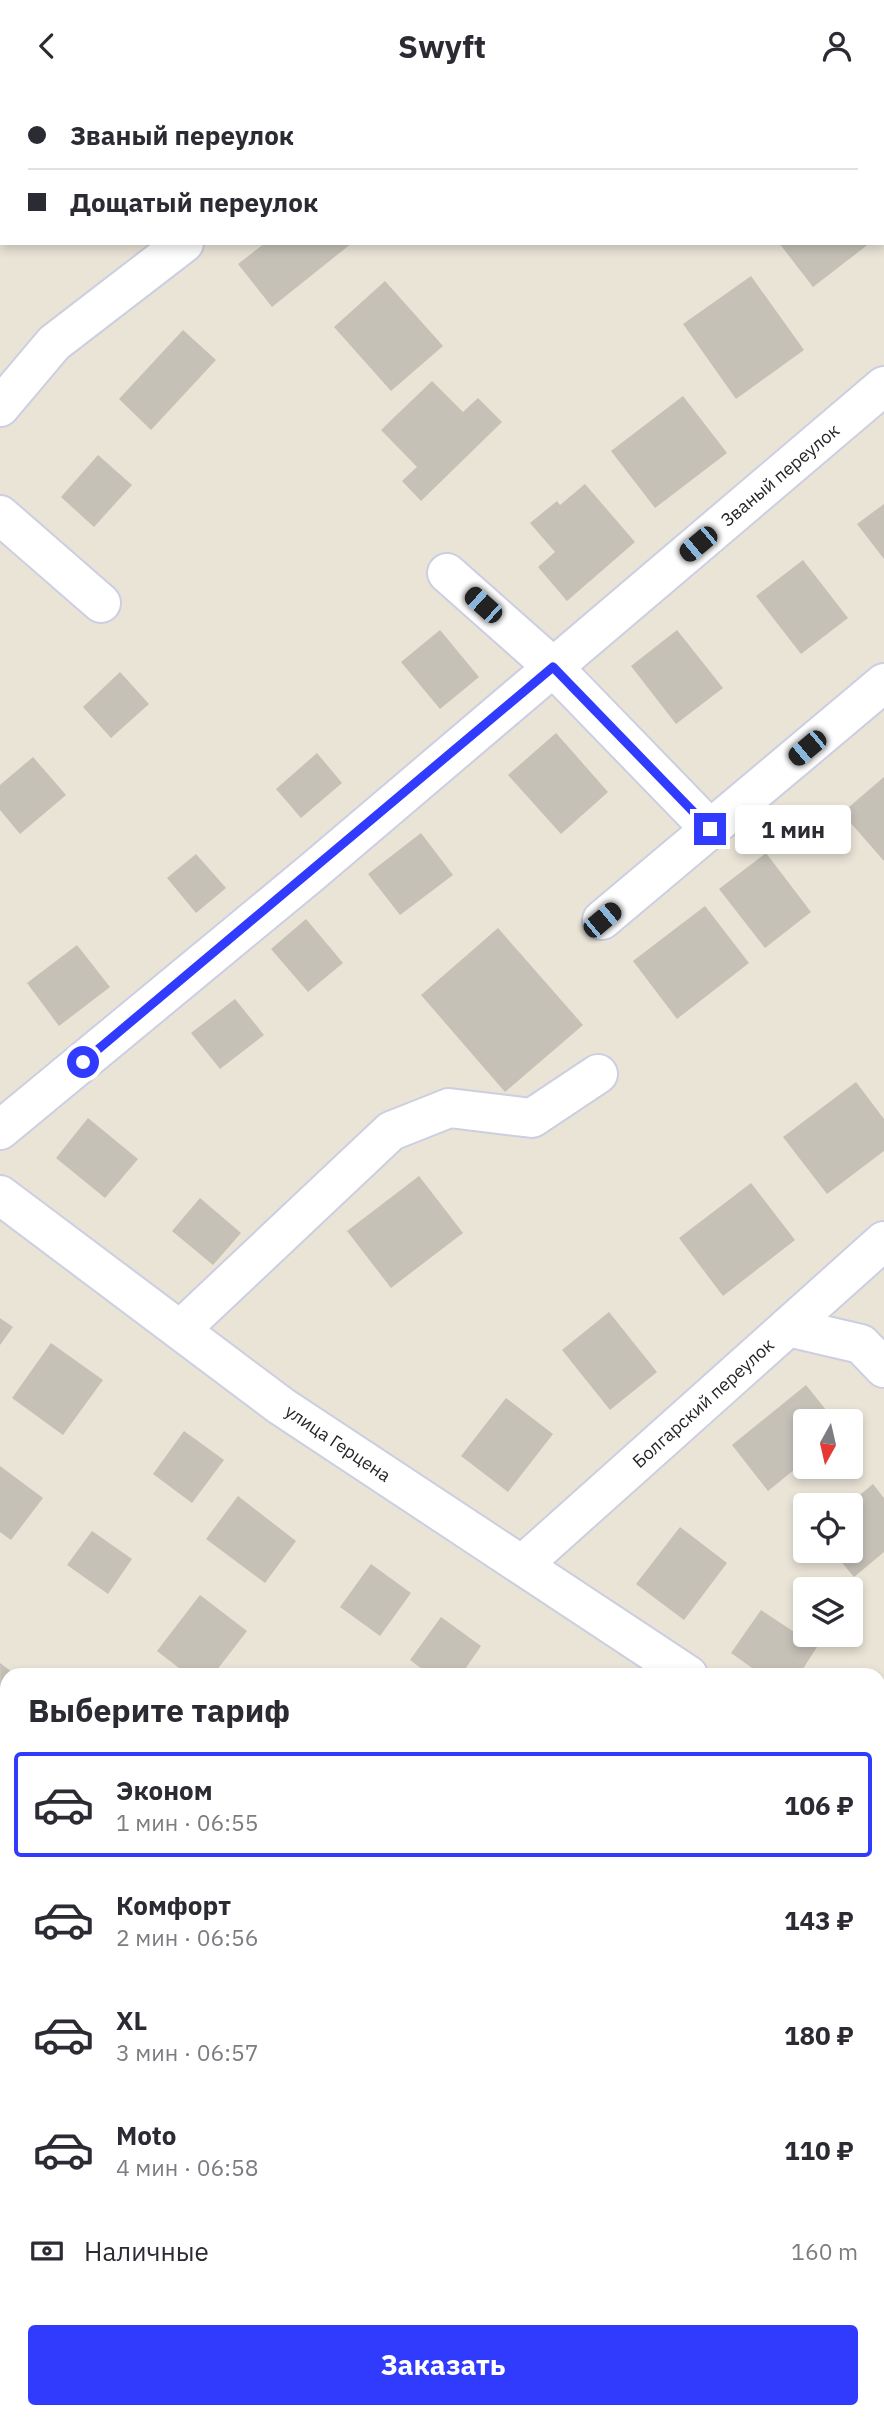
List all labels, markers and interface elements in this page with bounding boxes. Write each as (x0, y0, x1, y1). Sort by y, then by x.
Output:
text: Swyft (398, 25, 486, 67)
icon: back (28, 27, 66, 65)
icon: person (818, 27, 856, 65)
text: Званый переулок (70, 118, 294, 152)
text: Дощатый переулок (70, 185, 318, 219)
street label: Званый переулок (716, 419, 844, 531)
car (676, 522, 721, 566)
car (461, 583, 506, 627)
car (785, 726, 830, 770)
callout: 1 мин (734, 805, 850, 853)
route end (694, 813, 726, 845)
text: 1 мин (761, 814, 825, 844)
car (580, 898, 625, 942)
route start (67, 1046, 99, 1078)
street label: Болгарский переулок (627, 1333, 779, 1473)
street label: улица Герцена (281, 1399, 396, 1487)
north arrow (793, 1409, 863, 1479)
map controls (793, 1409, 863, 1647)
button: locate (793, 1493, 863, 1563)
button: layers (793, 1577, 863, 1647)
text: Выберите тариф (28, 1689, 290, 1731)
icon: car (32, 1773, 95, 1836)
text: Эконом (116, 1773, 213, 1807)
text: 106 ₽ (784, 1788, 854, 1822)
text: 1 мин · 06:55 (116, 1807, 259, 1837)
icon: car (32, 1888, 95, 1951)
text: Комфорт (116, 1888, 231, 1922)
text: 143 ₽ (784, 1903, 854, 1937)
text: 2 мин · 06:56 (116, 1922, 259, 1952)
icon: car (32, 2003, 95, 2066)
text: XL (116, 2003, 147, 2037)
text: 180 ₽ (784, 2018, 854, 2052)
text: 3 мин · 06:57 (116, 2037, 259, 2067)
icon: car (32, 2118, 95, 2181)
text: Moto (116, 2118, 176, 2152)
text: 110 ₽ (784, 2133, 854, 2167)
text: 4 мин · 06:58 (116, 2152, 259, 2182)
icon: cash (28, 2232, 66, 2270)
text: Наличные (84, 2234, 209, 2268)
text: 160 m (791, 2236, 858, 2266)
button: Заказать (28, 2325, 858, 2405)

